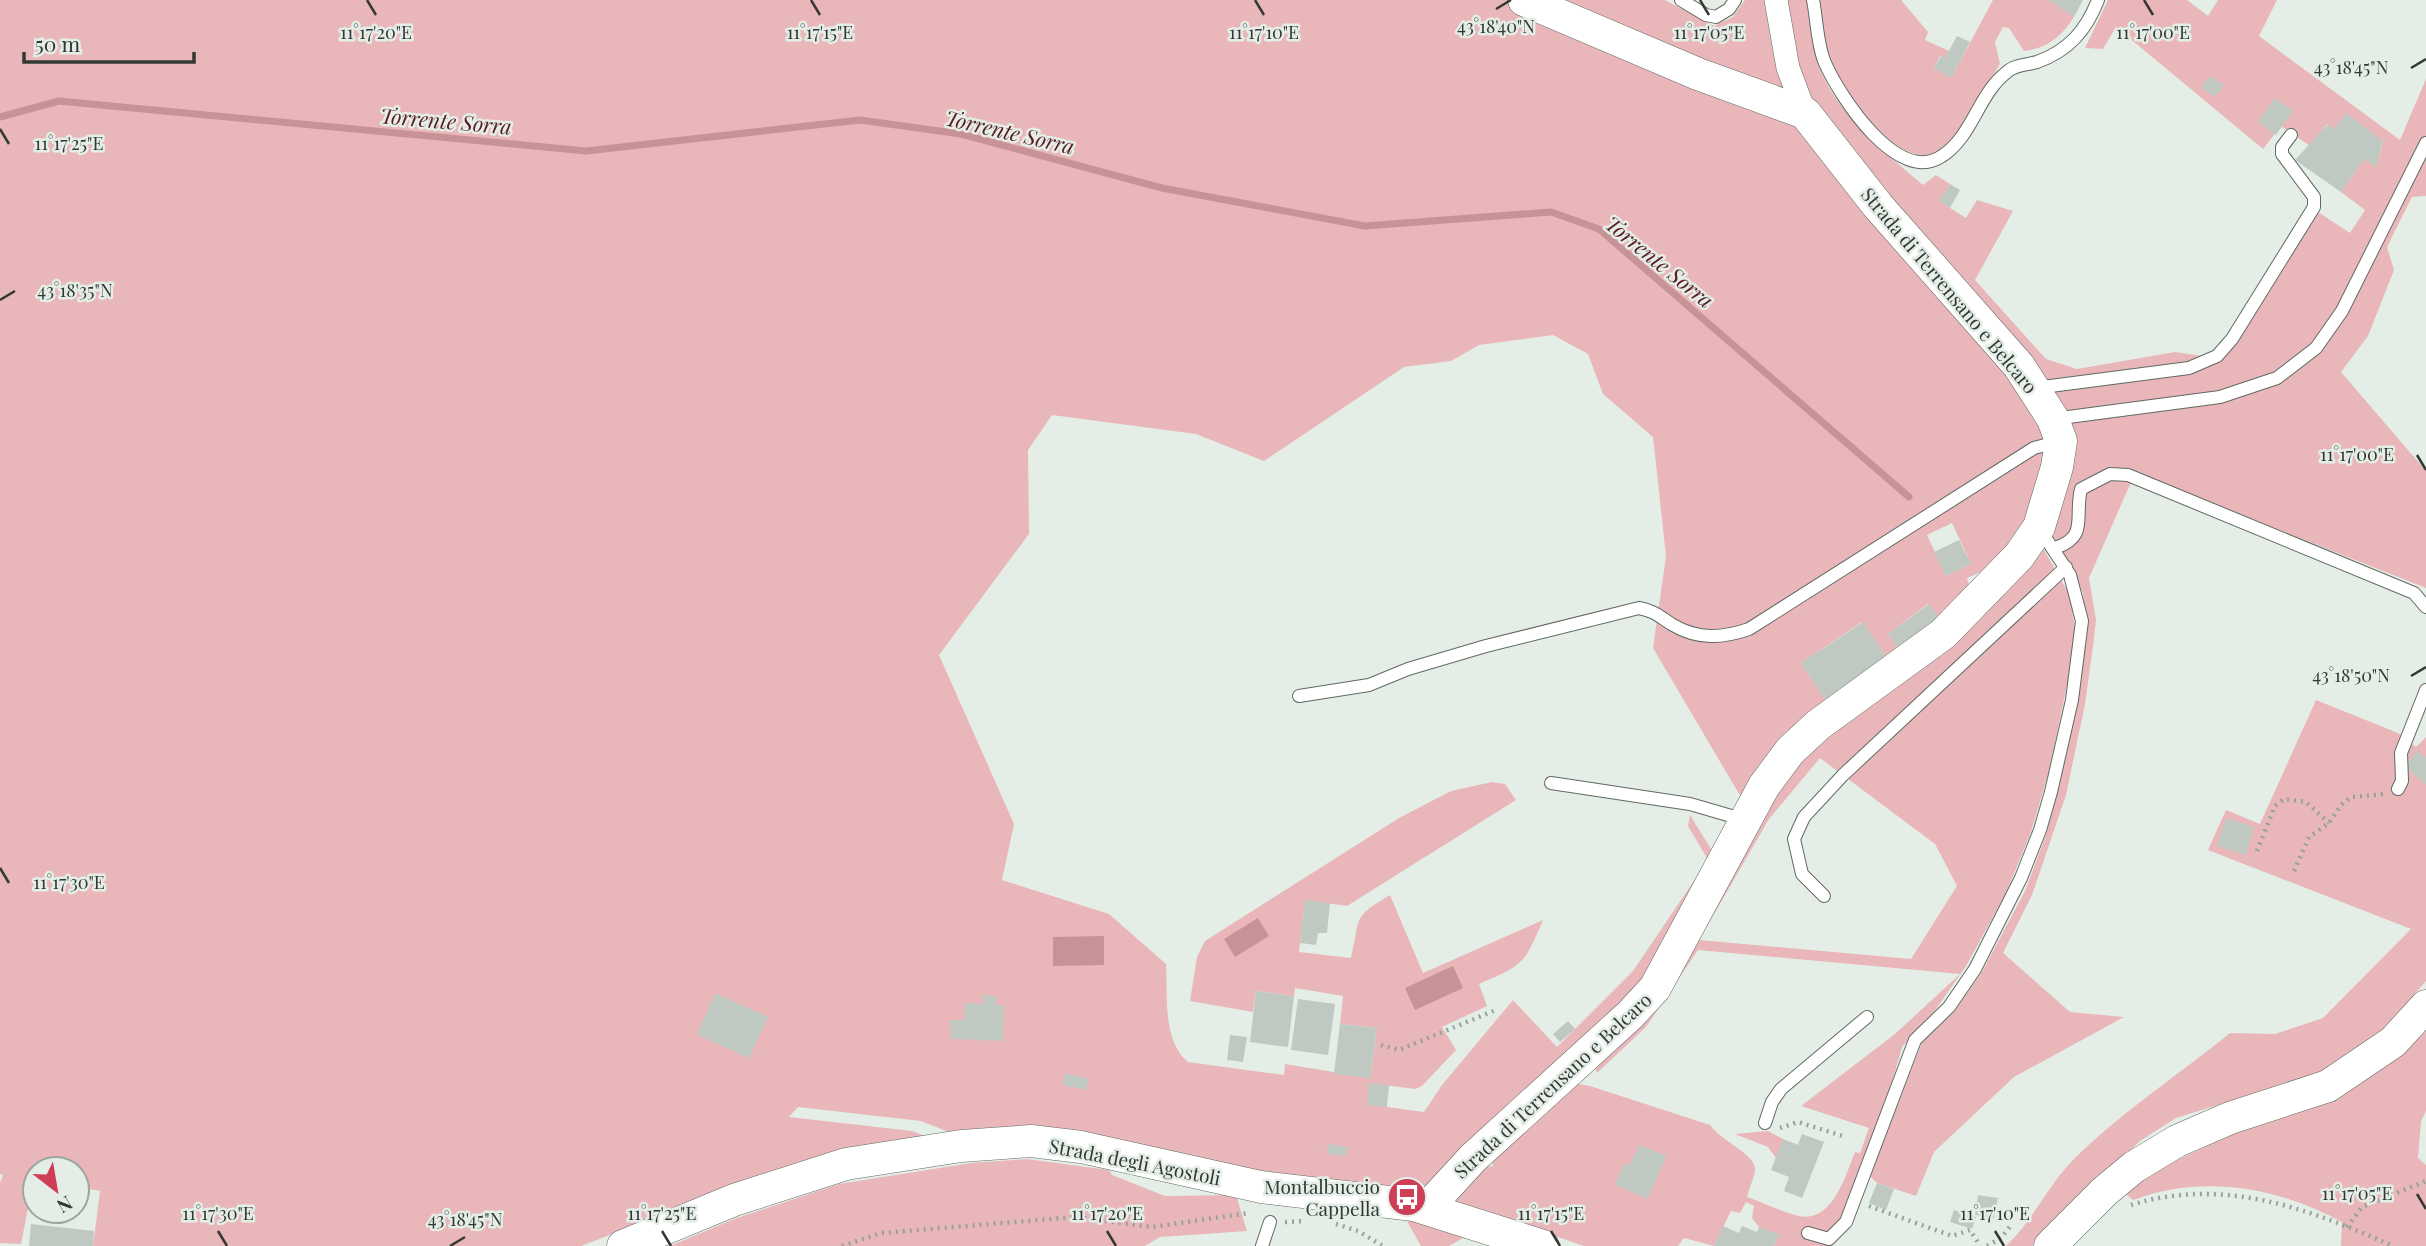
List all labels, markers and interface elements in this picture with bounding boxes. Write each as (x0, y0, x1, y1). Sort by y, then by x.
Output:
text: 43°18'40"N (1457, 14, 1535, 38)
text: 11°17'20"E (340, 20, 412, 44)
text: 11°17'15"E (787, 20, 853, 44)
text: 11°17'10"E (1229, 20, 1299, 44)
text: 11°17'05"E (1674, 20, 1744, 44)
text: 11°17'00"E (2116, 20, 2190, 44)
scale bar (24, 21, 194, 65)
text: 50 m (35, 29, 81, 57)
text: 43°18'45"N (2314, 55, 2389, 79)
water label: Torrente Sorra (379, 100, 513, 140)
water label: Torrente Sorra (943, 103, 1077, 159)
text: 11°17'25"E (35, 131, 103, 155)
street label: Strada di Terrensano e Belcaro (1856, 181, 2044, 399)
water label: Torrente Sorra (1600, 209, 1720, 313)
text: 43°18'35"N (37, 278, 113, 302)
text: 11°17'00"E (2320, 442, 2394, 466)
text: 43°18'50"N (2312, 663, 2390, 687)
text: 11°17'30"E (33, 870, 105, 894)
street label: Strada di Terrensano e Belcaro (1447, 986, 1657, 1184)
street label: Strada degli Agostoli (1047, 1132, 1223, 1190)
north arrow (21, 1155, 91, 1225)
place label: Montalbuccio Cappella (1264, 1173, 1381, 1221)
bus stop icon: Montalbuccio Cappella (1386, 1176, 1428, 1218)
text: 11°17'05"E (2322, 1181, 2392, 1205)
text: N (52, 1191, 78, 1220)
text: 11°17'30"E (182, 1201, 254, 1225)
text: 11°17'25"E (628, 1201, 696, 1225)
text: 11°17'20"E (1071, 1201, 1143, 1225)
text: 11°17'15"E (1518, 1201, 1584, 1225)
text: 11°17'10"E (1960, 1201, 2030, 1225)
text: 43°18'45"N (428, 1207, 503, 1231)

